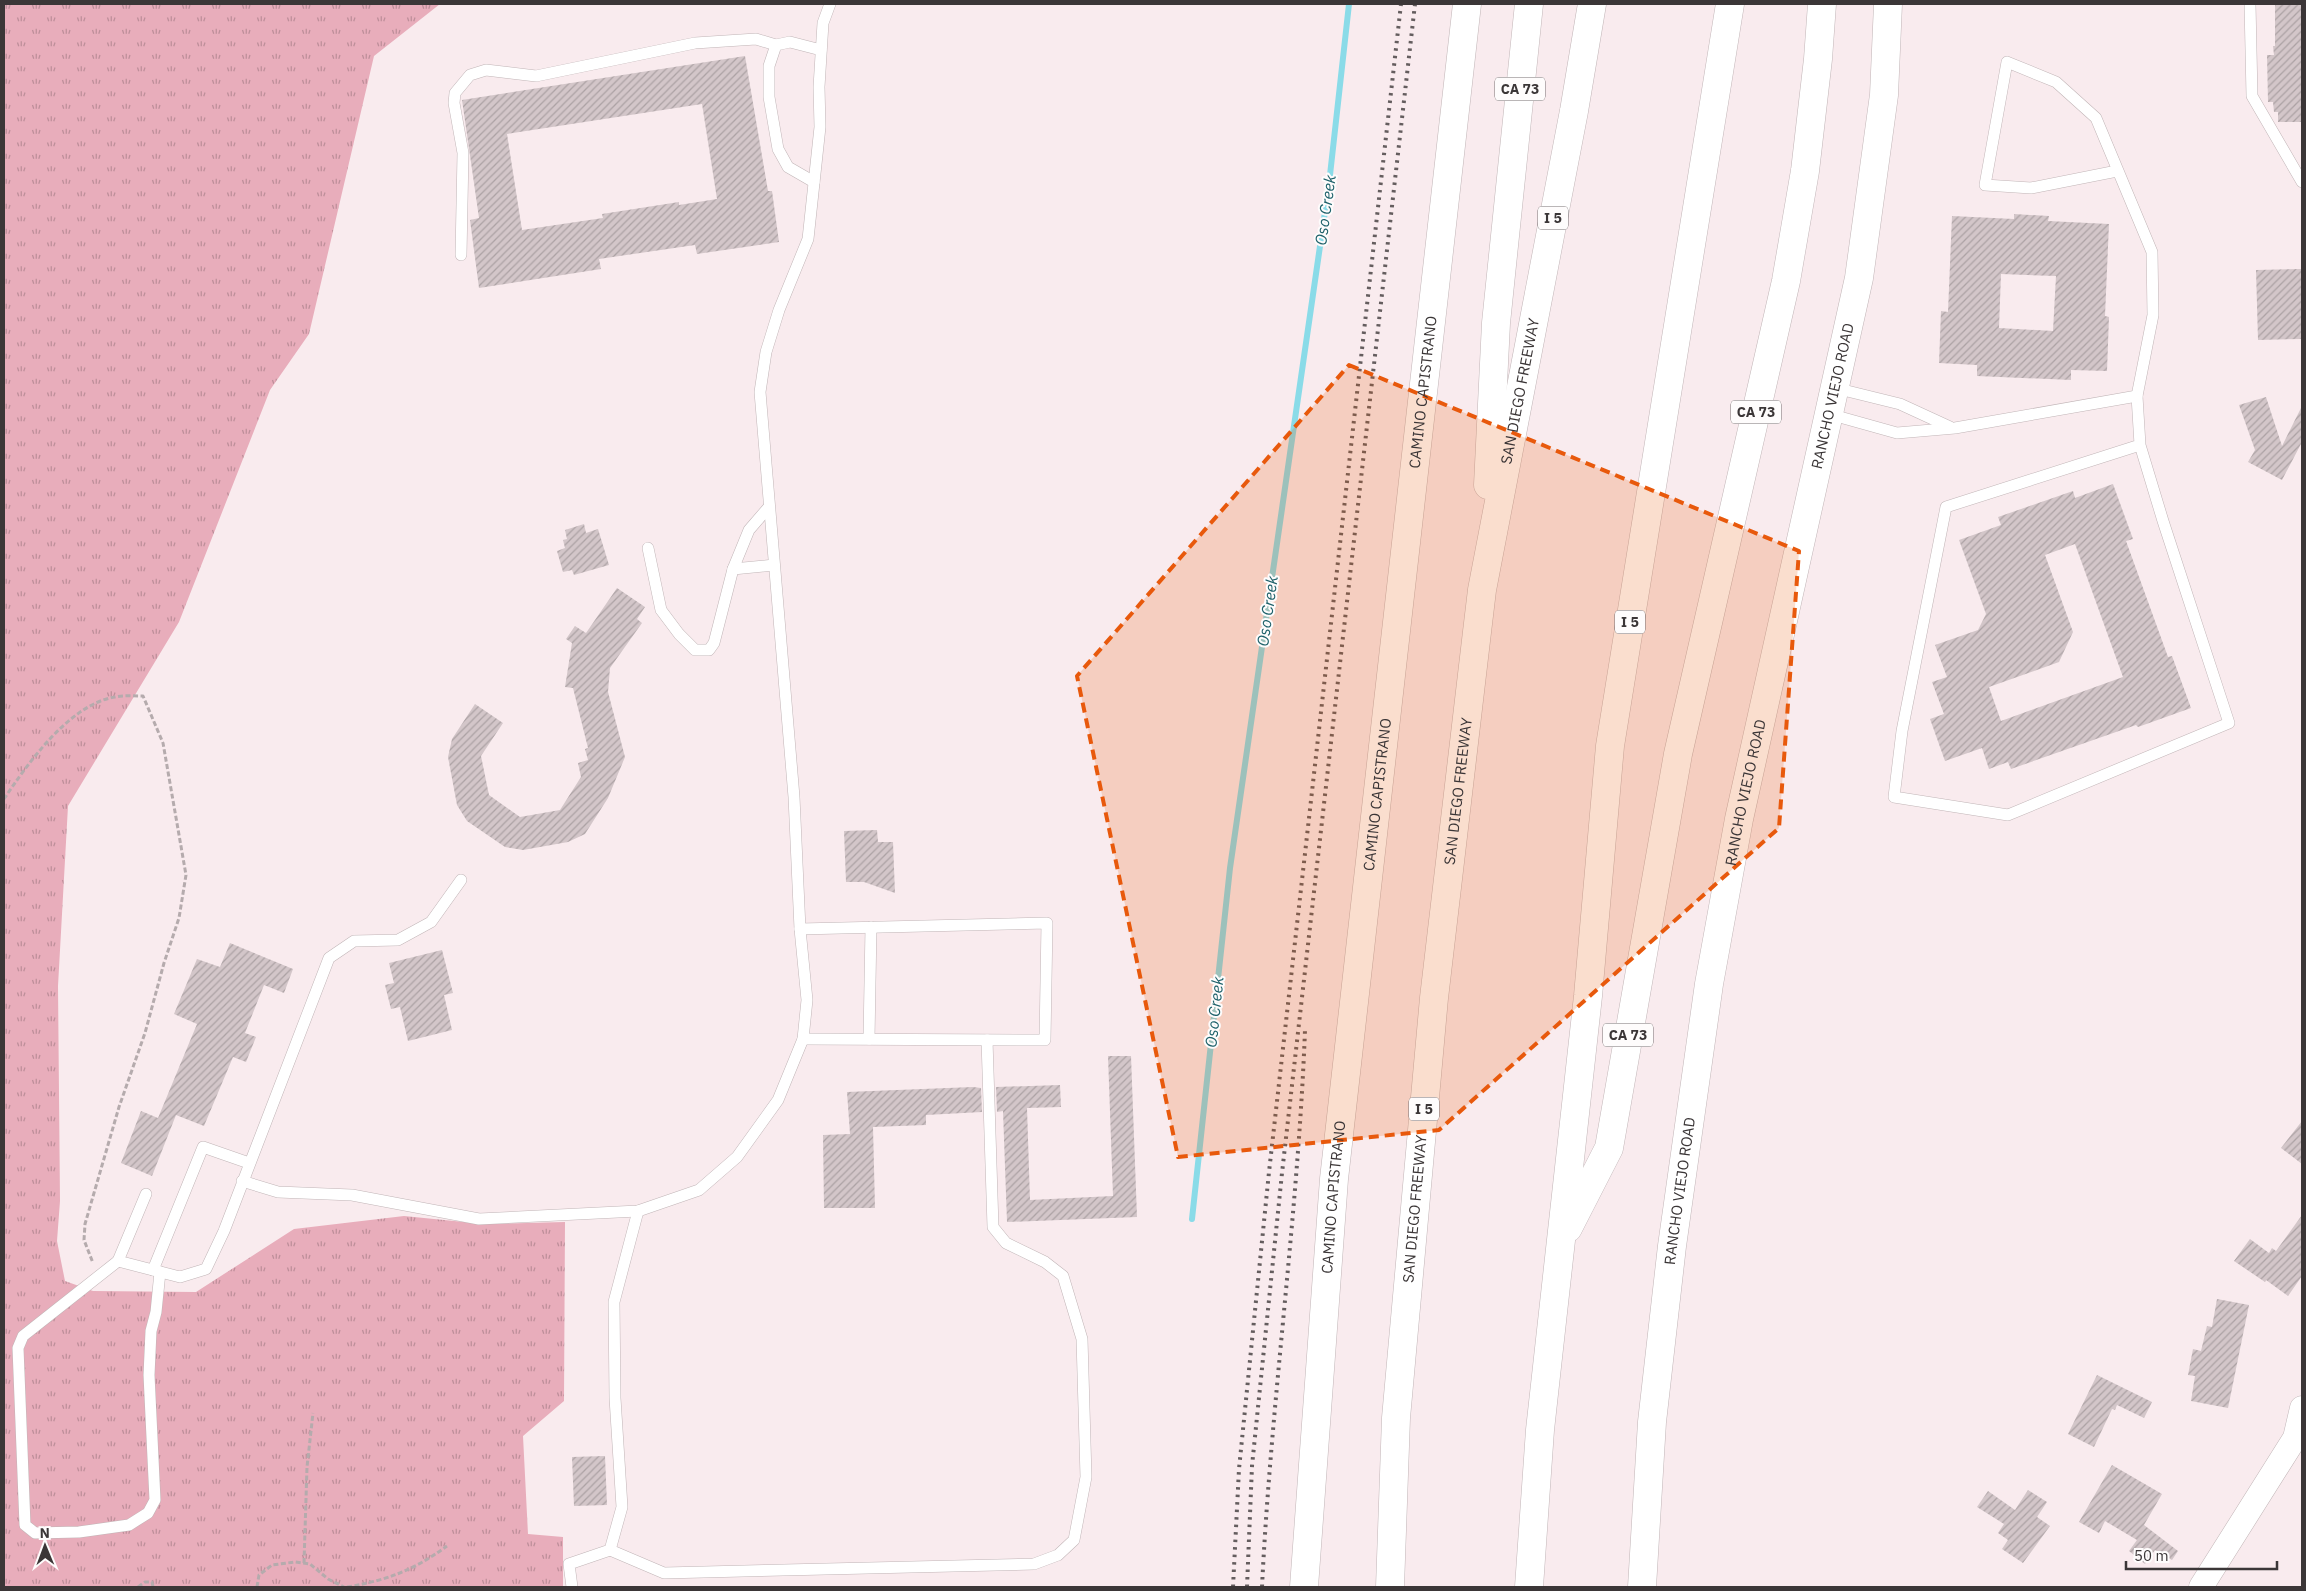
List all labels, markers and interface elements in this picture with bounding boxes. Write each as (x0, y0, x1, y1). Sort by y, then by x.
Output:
road number: CA 73 (1495, 78, 1545, 100)
water label: Oso Creek (1310, 173, 1340, 247)
road number: I 5 (1538, 207, 1568, 230)
street label: CAMINO CAPISTRANO (1404, 315, 1441, 469)
street label: SAN DIEGO FREEWAY (1496, 316, 1543, 466)
street label: RANCHO VIEJO ROAD (1807, 321, 1858, 471)
road number: CA 73 (1731, 401, 1781, 424)
water label: Oso Creek (1252, 574, 1282, 648)
road number: I 5 (1615, 610, 1645, 634)
street label: SAN DIEGO FREEWAY (1440, 716, 1476, 866)
street label: CAMINO CAPISTRANO (1359, 717, 1395, 872)
street label: RANCHO VIEJO ROAD (1721, 717, 1770, 867)
water label: Oso Creek (1200, 975, 1228, 1048)
road number: CA 73 (1603, 1024, 1653, 1046)
road number: I 5 (1409, 1098, 1439, 1120)
street label: RANCHO VIEJO ROAD (1660, 1116, 1699, 1266)
street label: CAMINO CAPISTRANO (1317, 1120, 1350, 1274)
street label: SAN DIEGO FREEWAY (1398, 1134, 1431, 1284)
north arrow (20, 1521, 70, 1571)
text: N (40, 1524, 50, 1542)
scale bar (2126, 1538, 2277, 1570)
text: 50 m (2134, 1546, 2169, 1565)

